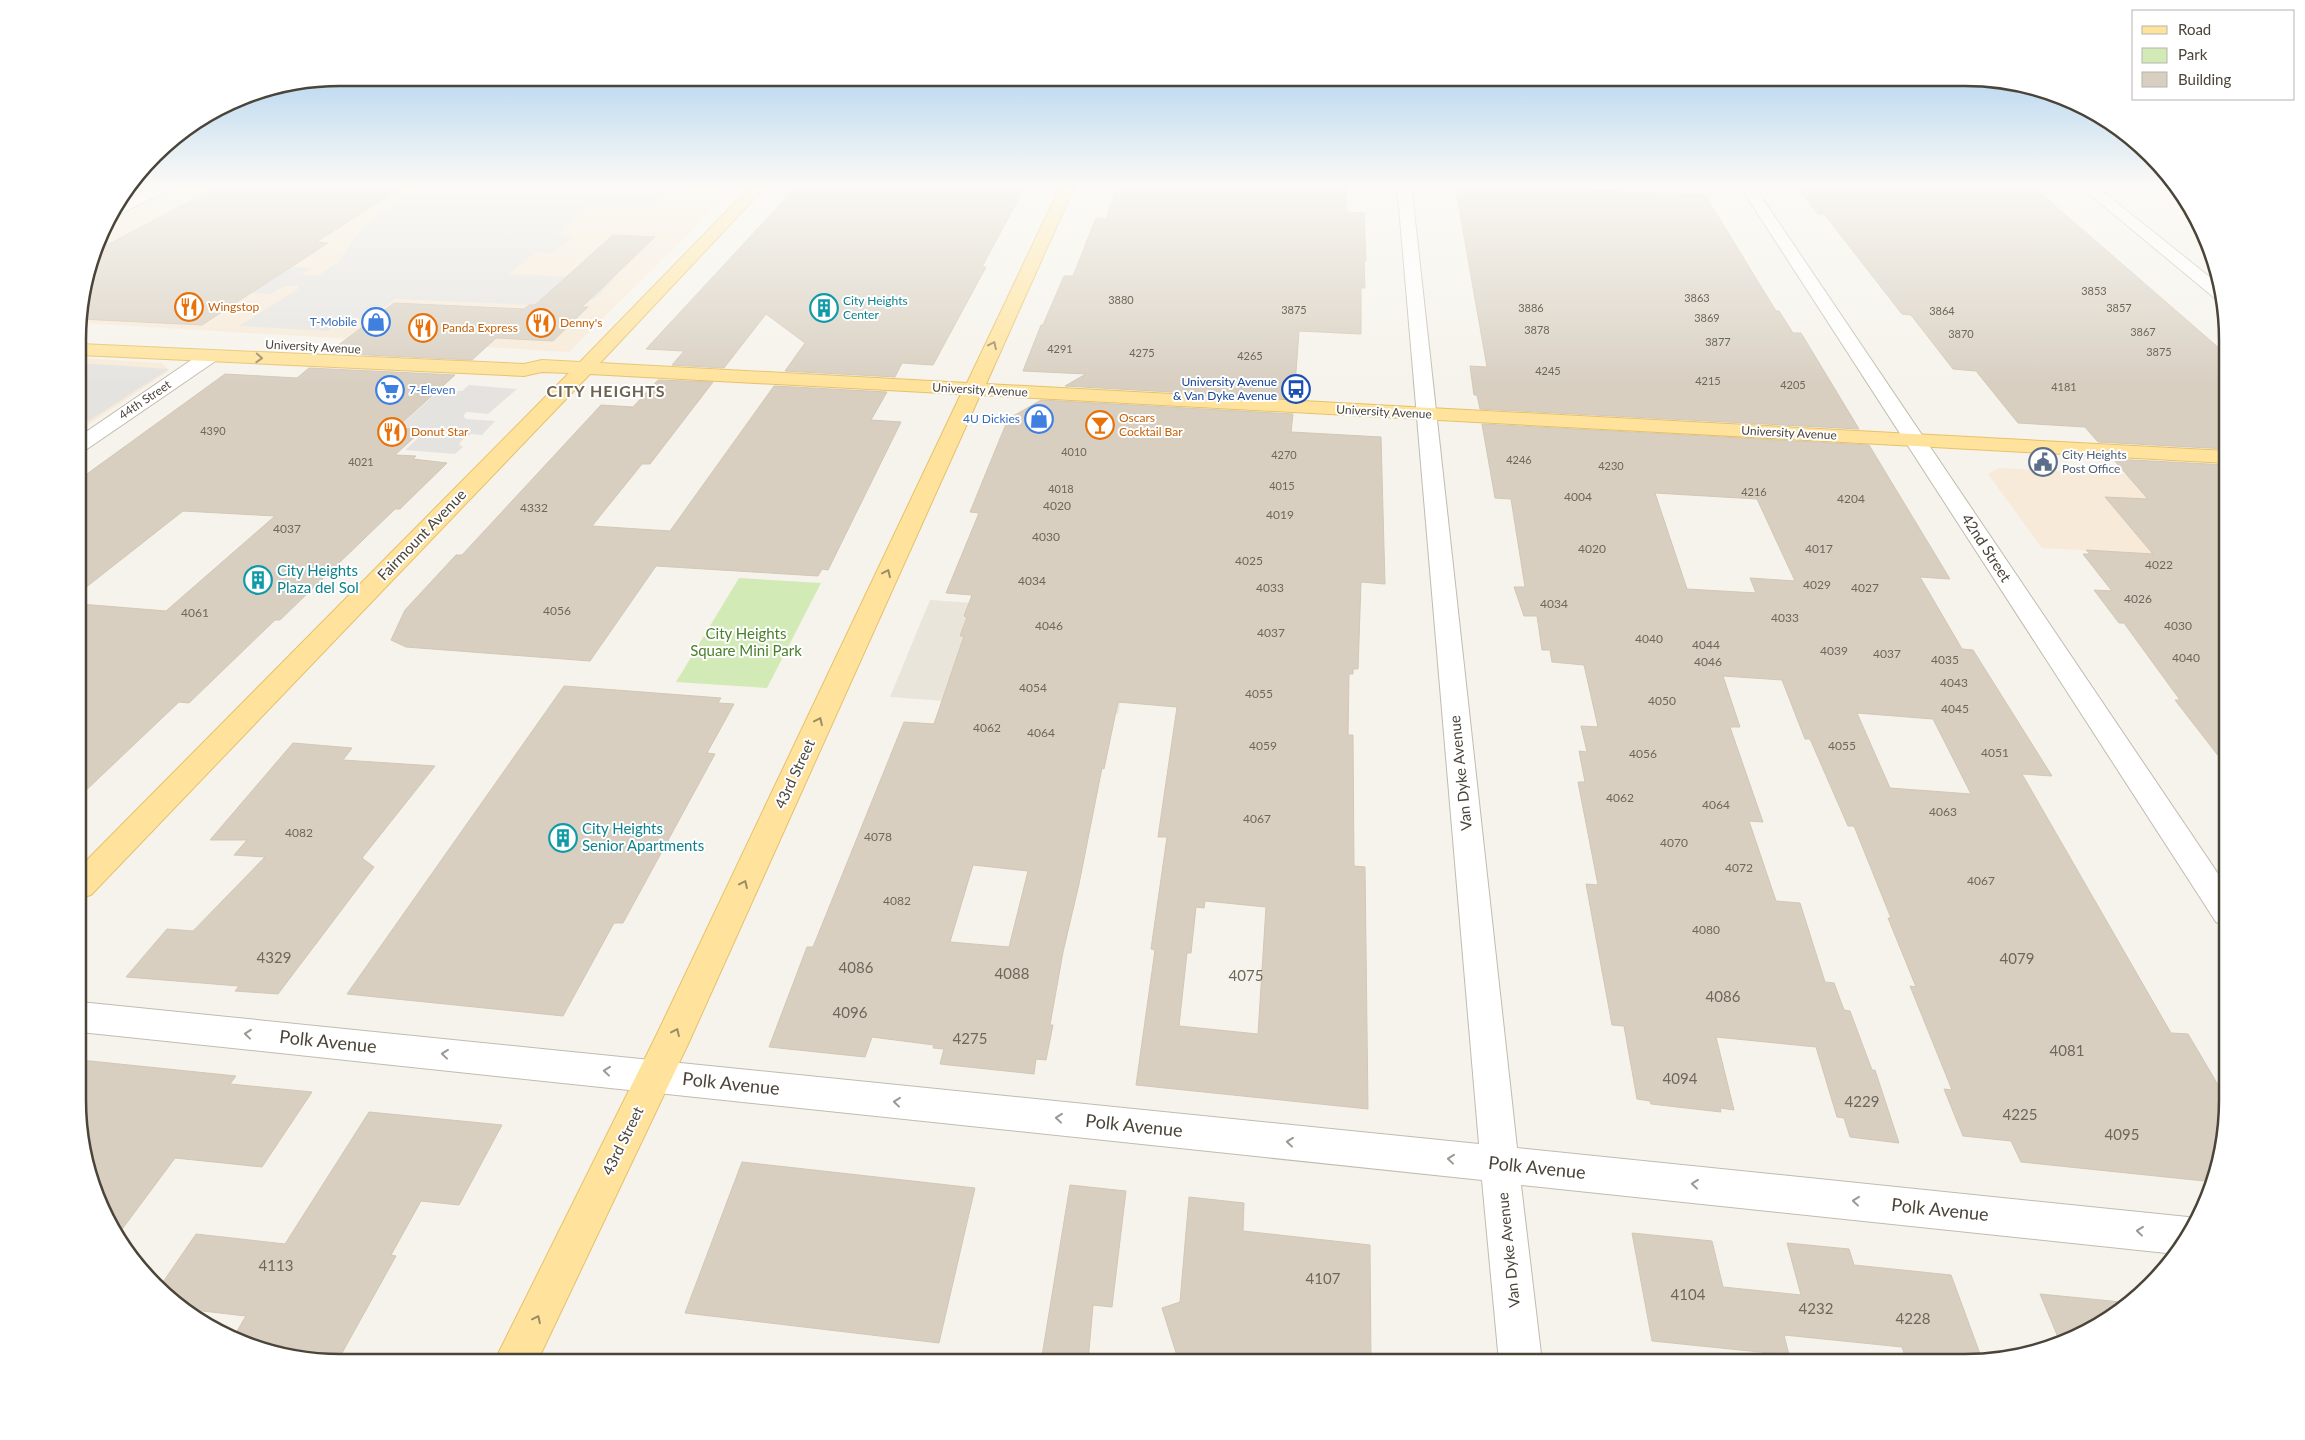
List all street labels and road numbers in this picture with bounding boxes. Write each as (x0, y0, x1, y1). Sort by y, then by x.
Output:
street label: University Avenue (265, 337, 361, 356)
street label: 44th Street (116, 376, 174, 422)
street label: University Avenue (932, 380, 1028, 399)
street label: University Avenue (1336, 402, 1432, 421)
street label: University Avenue (1741, 423, 1837, 442)
street label: Fairmount Avenue (373, 485, 469, 584)
street label: 42nd Street (1958, 510, 2016, 585)
street label: Van Dyke Avenue (1445, 714, 1475, 832)
street label: 43rd Street (770, 736, 818, 811)
street label: Polk Avenue (278, 1025, 378, 1057)
street label: Polk Avenue (681, 1067, 781, 1099)
street label: 43rd Street (598, 1103, 647, 1178)
street label: Polk Avenue (1084, 1109, 1184, 1141)
street label: Polk Avenue (1487, 1151, 1587, 1183)
street label: Van Dyke Avenue (1493, 1191, 1523, 1309)
street label: Polk Avenue (1890, 1193, 1990, 1225)

